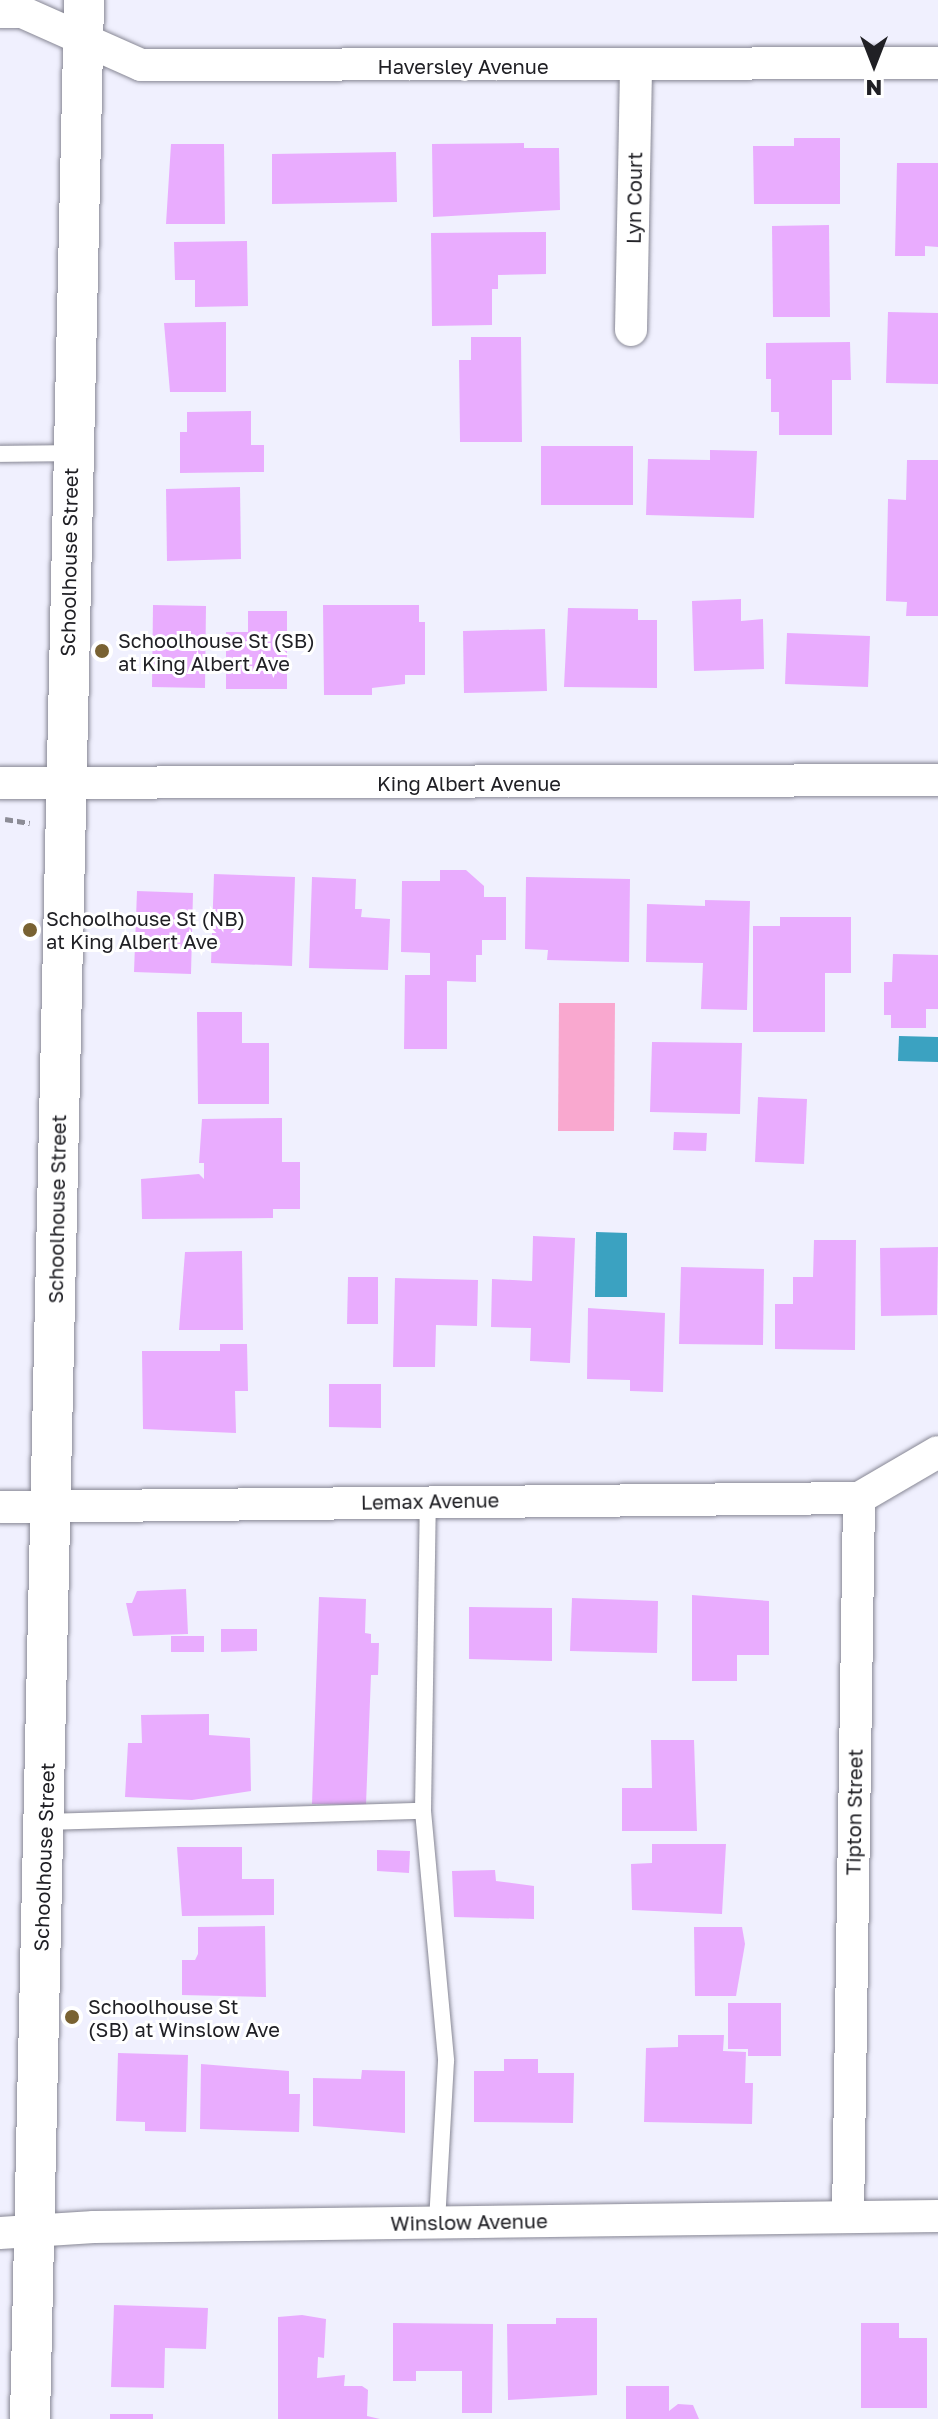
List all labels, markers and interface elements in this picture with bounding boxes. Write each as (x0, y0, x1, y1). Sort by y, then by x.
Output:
north arrow (834, 24, 914, 104)
street label: Haversley Avenue (377, 54, 549, 78)
text: N (866, 75, 882, 102)
street label: Lyn Court (621, 152, 647, 244)
street label: Schoolhouse Street (55, 467, 83, 657)
place label: Schoolhouse St (SB) at King Albert Ave (118, 628, 315, 675)
marker: Schoolhouse St (SB) at King Albert Ave (93, 642, 111, 660)
street label: King Albert Avenue (377, 771, 561, 795)
place label: Schoolhouse St (NB) at King Albert Ave (46, 906, 245, 953)
marker: Schoolhouse St (NB) at King Albert Ave (21, 921, 39, 939)
street label: Schoolhouse Street (43, 1114, 71, 1304)
street label: Lemax Avenue (361, 1488, 499, 1514)
street label: Tipton Street (841, 1749, 867, 1875)
street label: Schoolhouse Street (29, 1762, 59, 1952)
place label: Schoolhouse St (SB) at Winslow Ave (88, 1994, 280, 2041)
marker: Schoolhouse St (SB) at Winslow Ave (63, 2008, 81, 2026)
street label: Winslow Avenue (390, 2209, 548, 2235)

